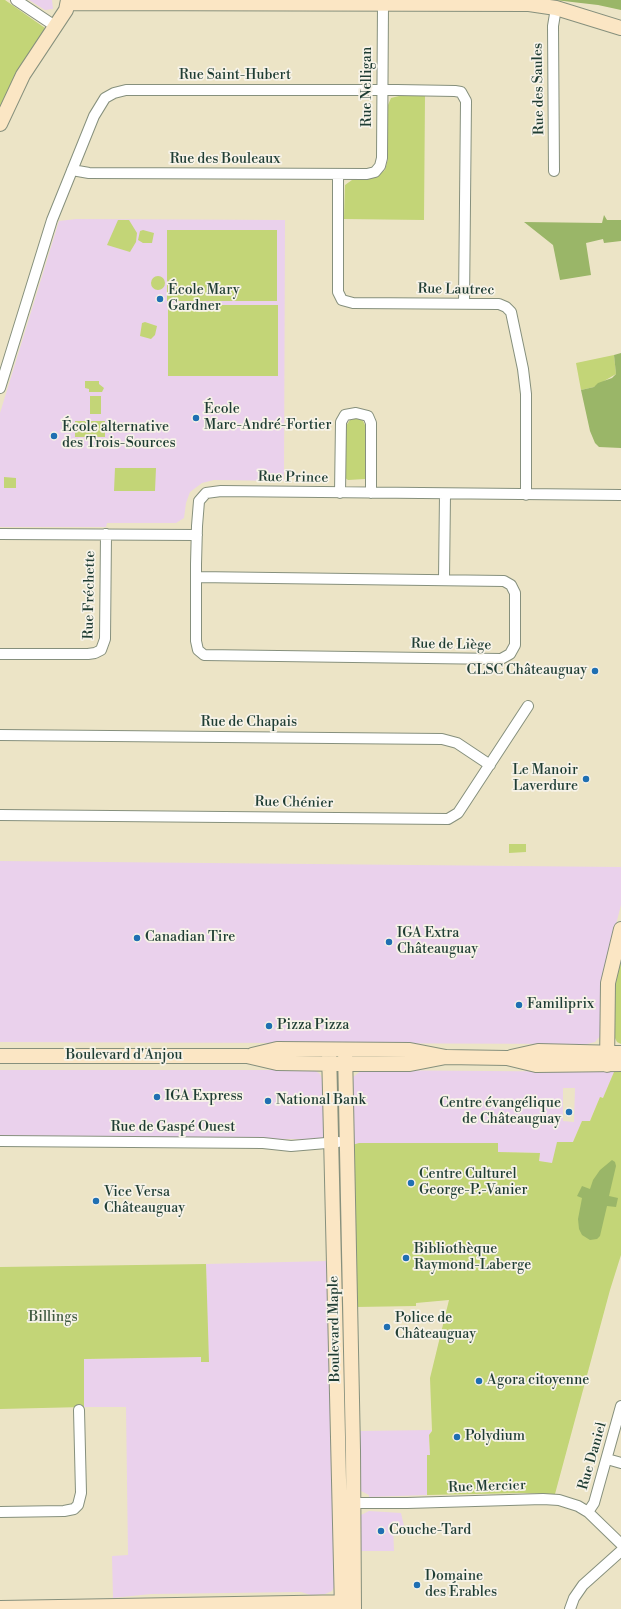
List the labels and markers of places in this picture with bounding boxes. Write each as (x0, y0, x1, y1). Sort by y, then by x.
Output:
place label: École Mary Gardner (168, 283, 240, 316)
marker: École Mary Gardner (155, 294, 165, 304)
place label: École Marc-André-Fortier (204, 402, 331, 434)
marker: École Marc-André-Fortier (191, 413, 201, 423)
place label: École alternative des Trois-Sources (62, 420, 176, 452)
marker: École alternative des Trois-Sources (49, 431, 59, 441)
place label: CLSC Châteauguay (467, 663, 587, 679)
marker: CLSC Châteauguay (590, 666, 600, 676)
place label: Le Manoir Laverdure (512, 763, 578, 796)
marker: Le Manoir Laverdure (581, 774, 591, 784)
place label: IGA Extra Châteauguay (397, 926, 478, 958)
place label: Canadian Tire (145, 930, 235, 946)
marker: Canadian Tire (132, 933, 142, 943)
marker: IGA Extra Châteauguay (384, 937, 394, 947)
place label: Familiprix (527, 997, 594, 1013)
marker: Familiprix (514, 1000, 524, 1010)
place label: Pizza Pizza (277, 1018, 349, 1034)
marker: Pizza Pizza (264, 1021, 274, 1031)
place label: IGA Express (165, 1089, 243, 1105)
marker: IGA Express (152, 1092, 162, 1102)
place label: National Bank (276, 1093, 366, 1109)
marker: National Bank (263, 1096, 273, 1106)
place label: Centre évangélique de Châteauguay (439, 1096, 561, 1128)
marker: Centre évangélique de Châteauguay (564, 1107, 574, 1117)
place label: Centre Culturel George-P.-Vanier (419, 1167, 528, 1200)
marker: Centre Culturel George-P.-Vanier (406, 1178, 416, 1188)
place label: Vice Versa Châteauguay (104, 1185, 185, 1218)
marker: Vice Versa Châteauguay (91, 1196, 101, 1206)
place label: Bibliothèque Raymond-Laberge (414, 1242, 531, 1274)
marker: Bibliothèque Raymond-Laberge (401, 1253, 411, 1263)
place label: Police de Châteauguay (395, 1311, 476, 1344)
marker: Police de Châteauguay (382, 1322, 392, 1332)
place label: Agora citoyenne (487, 1373, 589, 1389)
marker: Agora citoyenne (474, 1376, 484, 1386)
place label: Polydium (465, 1429, 525, 1445)
marker: Polydium (452, 1432, 462, 1442)
place label: Couche-Tard (389, 1523, 471, 1539)
marker: Couche-Tard (376, 1526, 386, 1536)
place label: Domaine des Érables (425, 1569, 497, 1602)
marker: Domaine des Érables (412, 1580, 422, 1590)

